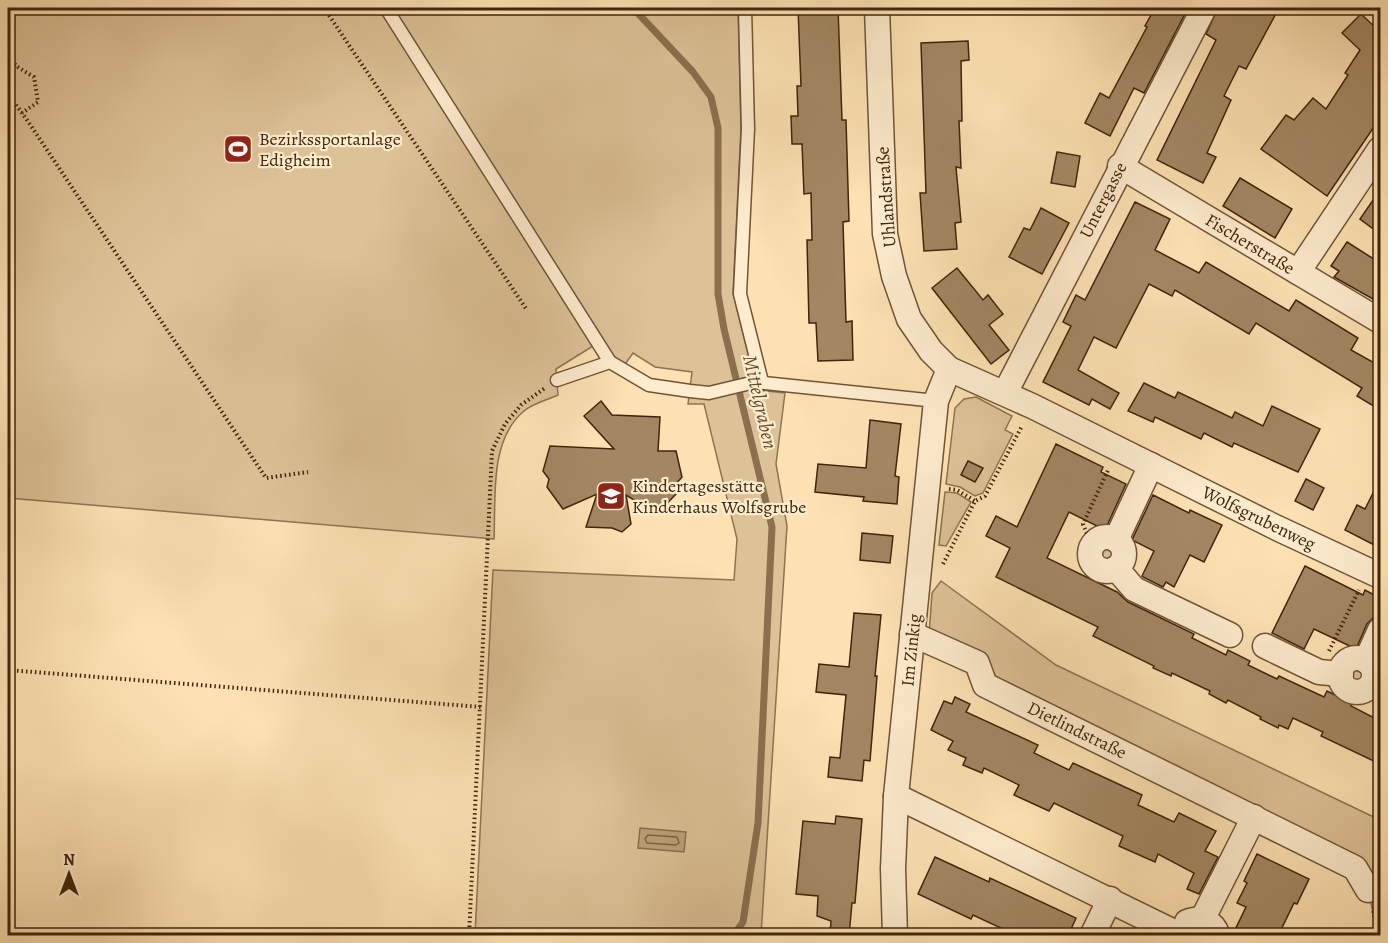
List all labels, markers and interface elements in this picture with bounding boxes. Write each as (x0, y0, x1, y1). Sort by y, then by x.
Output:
place label: Bezirkssportanlage Edigheim (259, 127, 401, 172)
sports icon: Bezirkssportanlage Edigheim (222, 133, 254, 165)
street label: Uhlandstraße (871, 146, 901, 248)
street label: Untergasse (1074, 158, 1132, 242)
street label: Fischerstraße (1201, 208, 1299, 280)
water label: Mittelgraben (736, 352, 784, 452)
place label: Kindertagesstätte Kinderhaus Wolfsgrube (632, 474, 806, 519)
school or university icon: Kindertagesstätte Kinderhaus Wolfsgrube (595, 480, 627, 512)
street label: Wolfsgrubenweg (1197, 480, 1320, 556)
street label: Im Zinkig (895, 612, 927, 688)
street label: Dietlindstraße (1023, 696, 1131, 764)
north arrow (39, 844, 99, 904)
text: N (63, 849, 75, 871)

